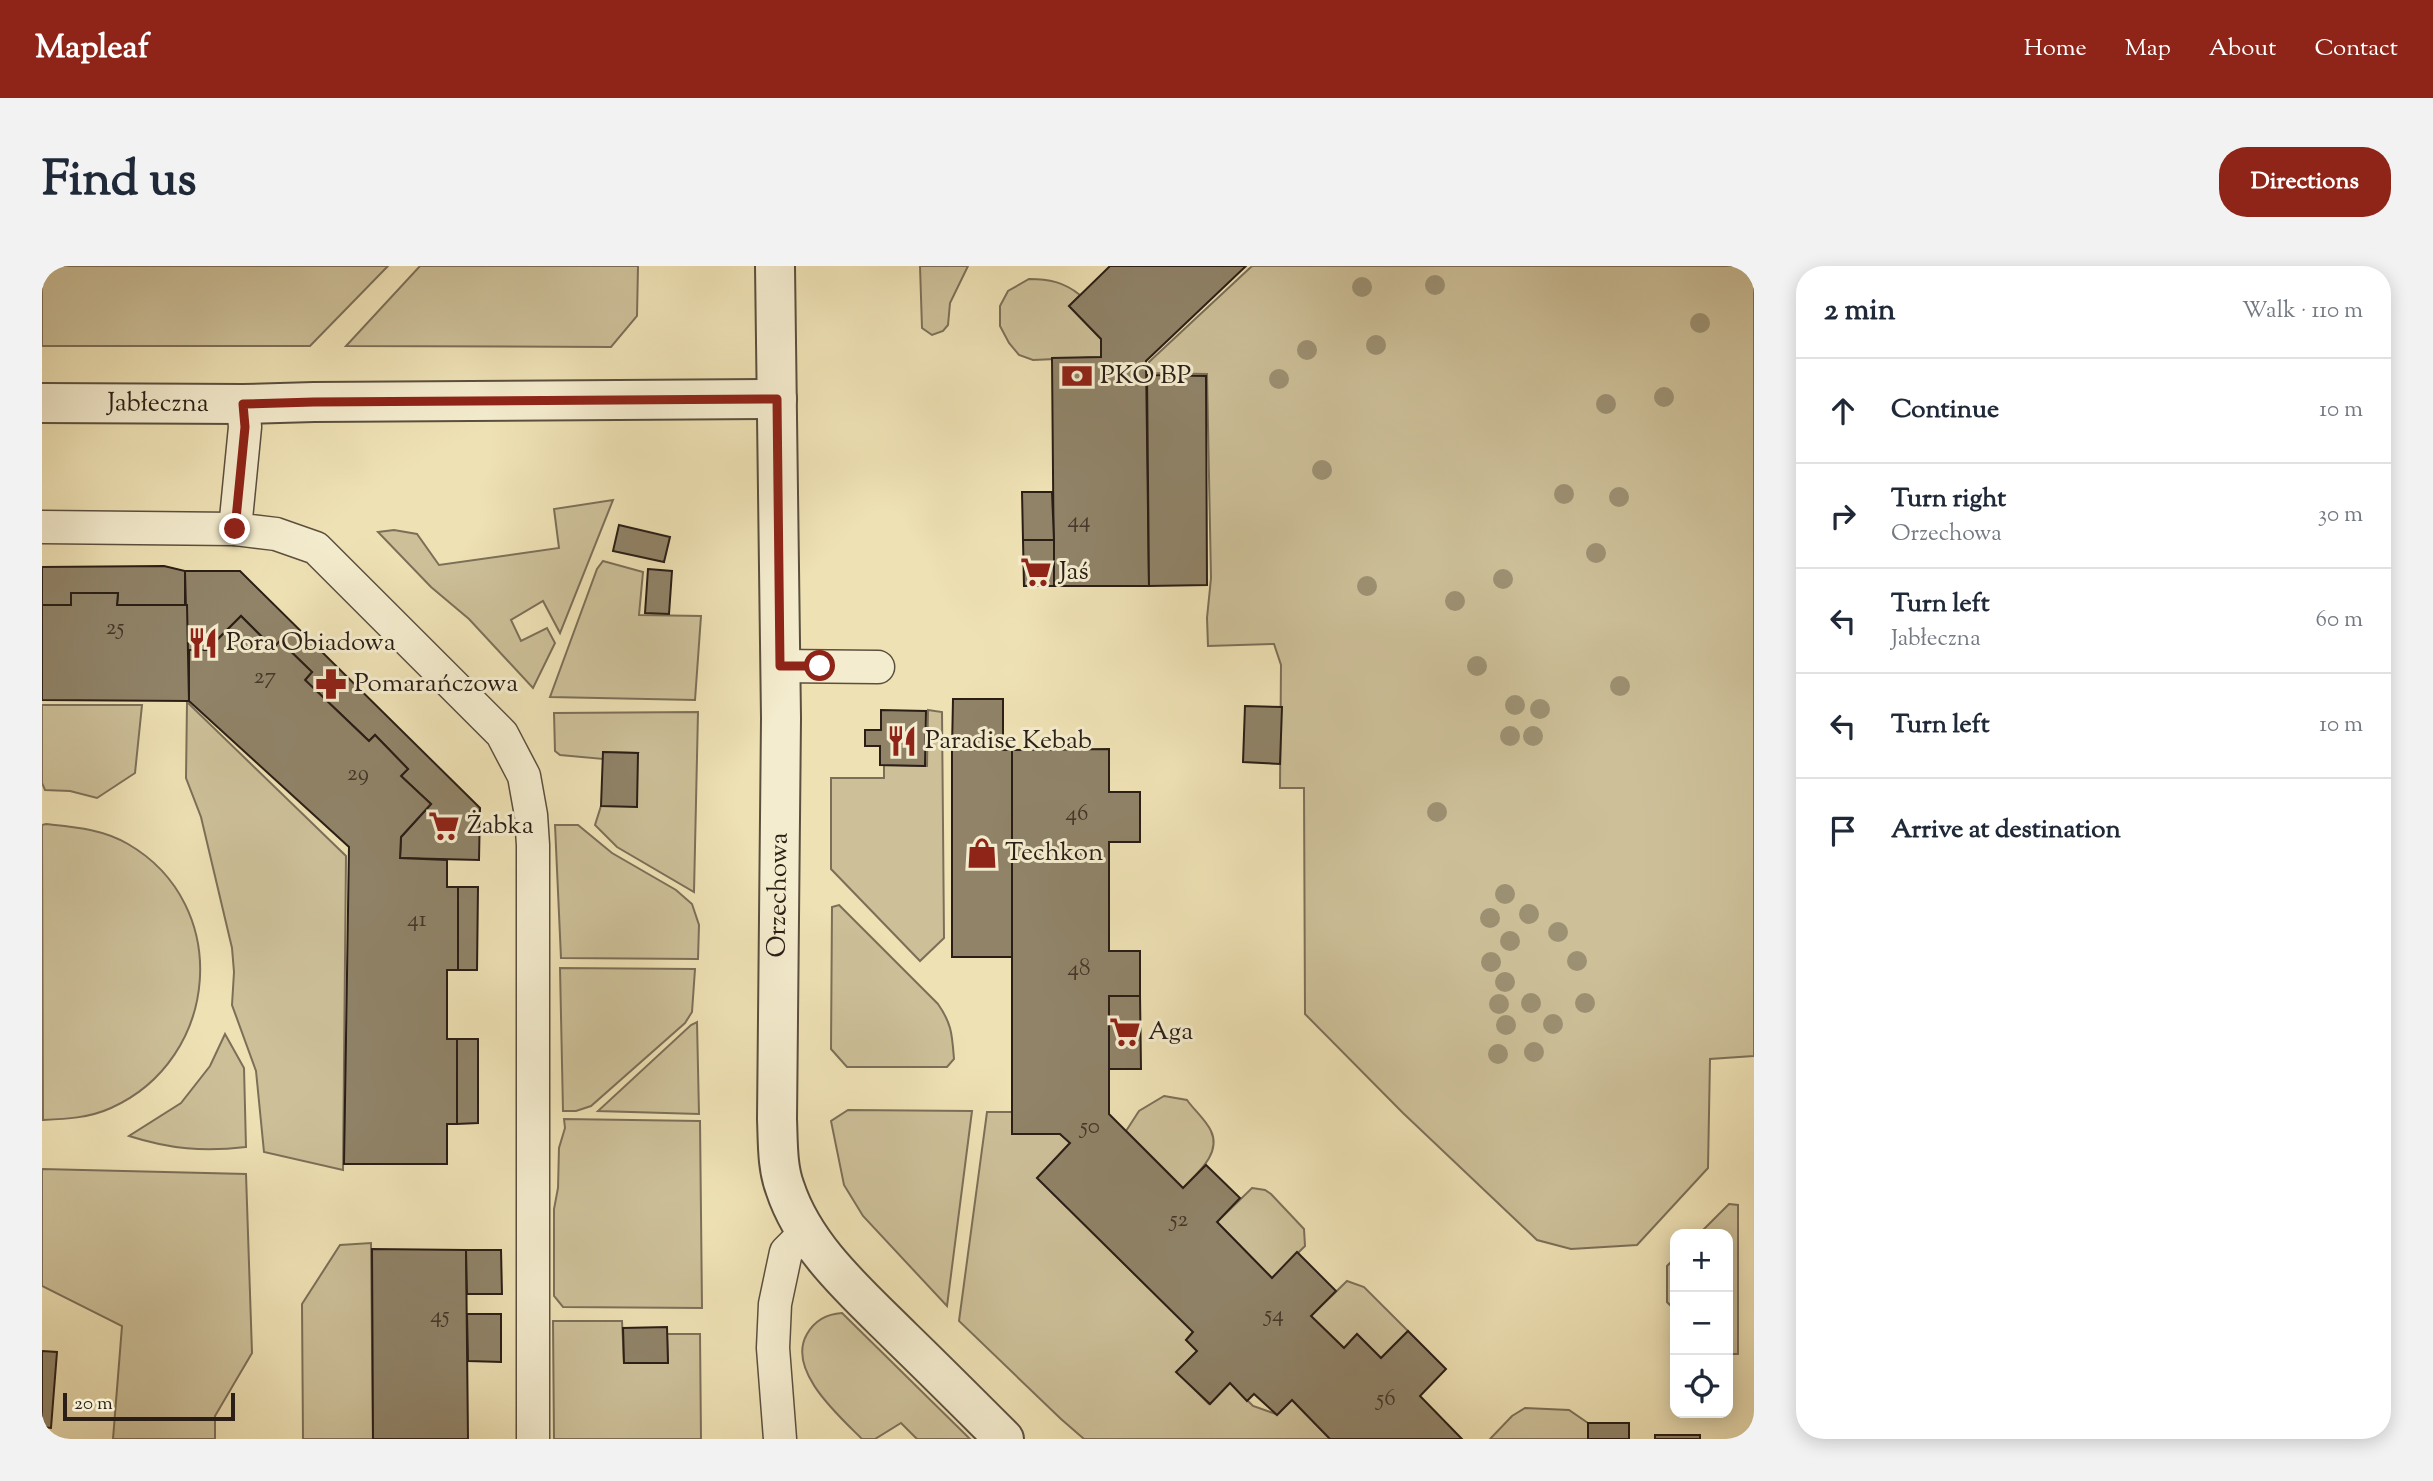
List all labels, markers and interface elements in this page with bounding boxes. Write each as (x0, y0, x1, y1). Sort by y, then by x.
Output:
text: Mapleaf (35, 25, 149, 73)
text: Home (2024, 32, 2087, 66)
text: Map (2125, 32, 2171, 66)
text: About (2209, 32, 2276, 66)
text: Contact (2314, 32, 2398, 66)
text: Find us (42, 147, 196, 217)
button: Directions (2219, 147, 2391, 217)
text: 2 min (1824, 290, 1896, 333)
text: Walk · 110 m (2242, 295, 2363, 328)
place label: PKO BP (1100, 358, 1191, 395)
bank icon: PKO BP (1060, 359, 1094, 393)
street label: Jabłeczna (105, 385, 209, 422)
icon: ahead (1824, 392, 1862, 430)
text: Continue (1891, 392, 1999, 429)
text: 10 m (2319, 394, 2363, 427)
text: Turn right (1891, 481, 2006, 518)
icon: right (1824, 497, 1862, 535)
text: 30 m (2318, 499, 2363, 532)
house number: 44 (1067, 505, 1091, 538)
route end (219, 513, 250, 544)
text: Orzechowa (1891, 518, 2002, 551)
place label: Jaś (1057, 554, 1089, 591)
supermarket icon: Jaś (1019, 555, 1053, 589)
text: Turn left (1891, 586, 1990, 623)
icon: left (1824, 602, 1862, 640)
text: 60 m (2315, 604, 2363, 637)
house number: 25 (106, 612, 124, 645)
text: Jabłeczna (1891, 623, 1981, 656)
place label: Pora Obiadowa (226, 625, 396, 662)
restaurant icon: Pora Obiadowa (186, 626, 220, 660)
route start (804, 650, 835, 681)
house number: 27 (254, 661, 277, 694)
place label: Pomarańczowa (354, 666, 518, 703)
pharmacy icon: Pomarańczowa (314, 667, 348, 701)
icon: left (1824, 707, 1862, 745)
text: Turn left (1891, 707, 1990, 744)
text: 10 m (2319, 709, 2363, 742)
place label: Paradise Kebab (925, 723, 1092, 760)
restaurant icon: Paradise Kebab (885, 724, 919, 758)
house number: 29 (347, 758, 369, 791)
house number: 46 (1066, 798, 1088, 831)
place label: Żabka (467, 808, 534, 845)
supermarket icon: Żabka (427, 809, 461, 843)
icon: arrive (1824, 812, 1862, 850)
text: Arrive at destination (1891, 812, 2121, 849)
street label: Orzechowa (759, 832, 799, 958)
place label: Techkon (1005, 835, 1103, 872)
shop icon: Techkon (965, 836, 999, 870)
house number: 41 (407, 904, 427, 937)
house number: 48 (1067, 953, 1091, 986)
place label: Aga (1148, 1014, 1193, 1051)
supermarket icon: Aga (1108, 1015, 1142, 1049)
house number: 50 (1078, 1111, 1100, 1144)
house number: 52 (1168, 1204, 1189, 1237)
map controls (1670, 1229, 1733, 1418)
button: + (1670, 1229, 1733, 1292)
button: − (1670, 1292, 1733, 1355)
house number: 54 (1262, 1299, 1284, 1332)
house number: 45 (430, 1300, 450, 1333)
button: locate (1670, 1355, 1733, 1418)
house number: 56 (1374, 1383, 1396, 1416)
scale bar (63, 1390, 234, 1422)
text: 20 m (74, 1391, 113, 1418)

